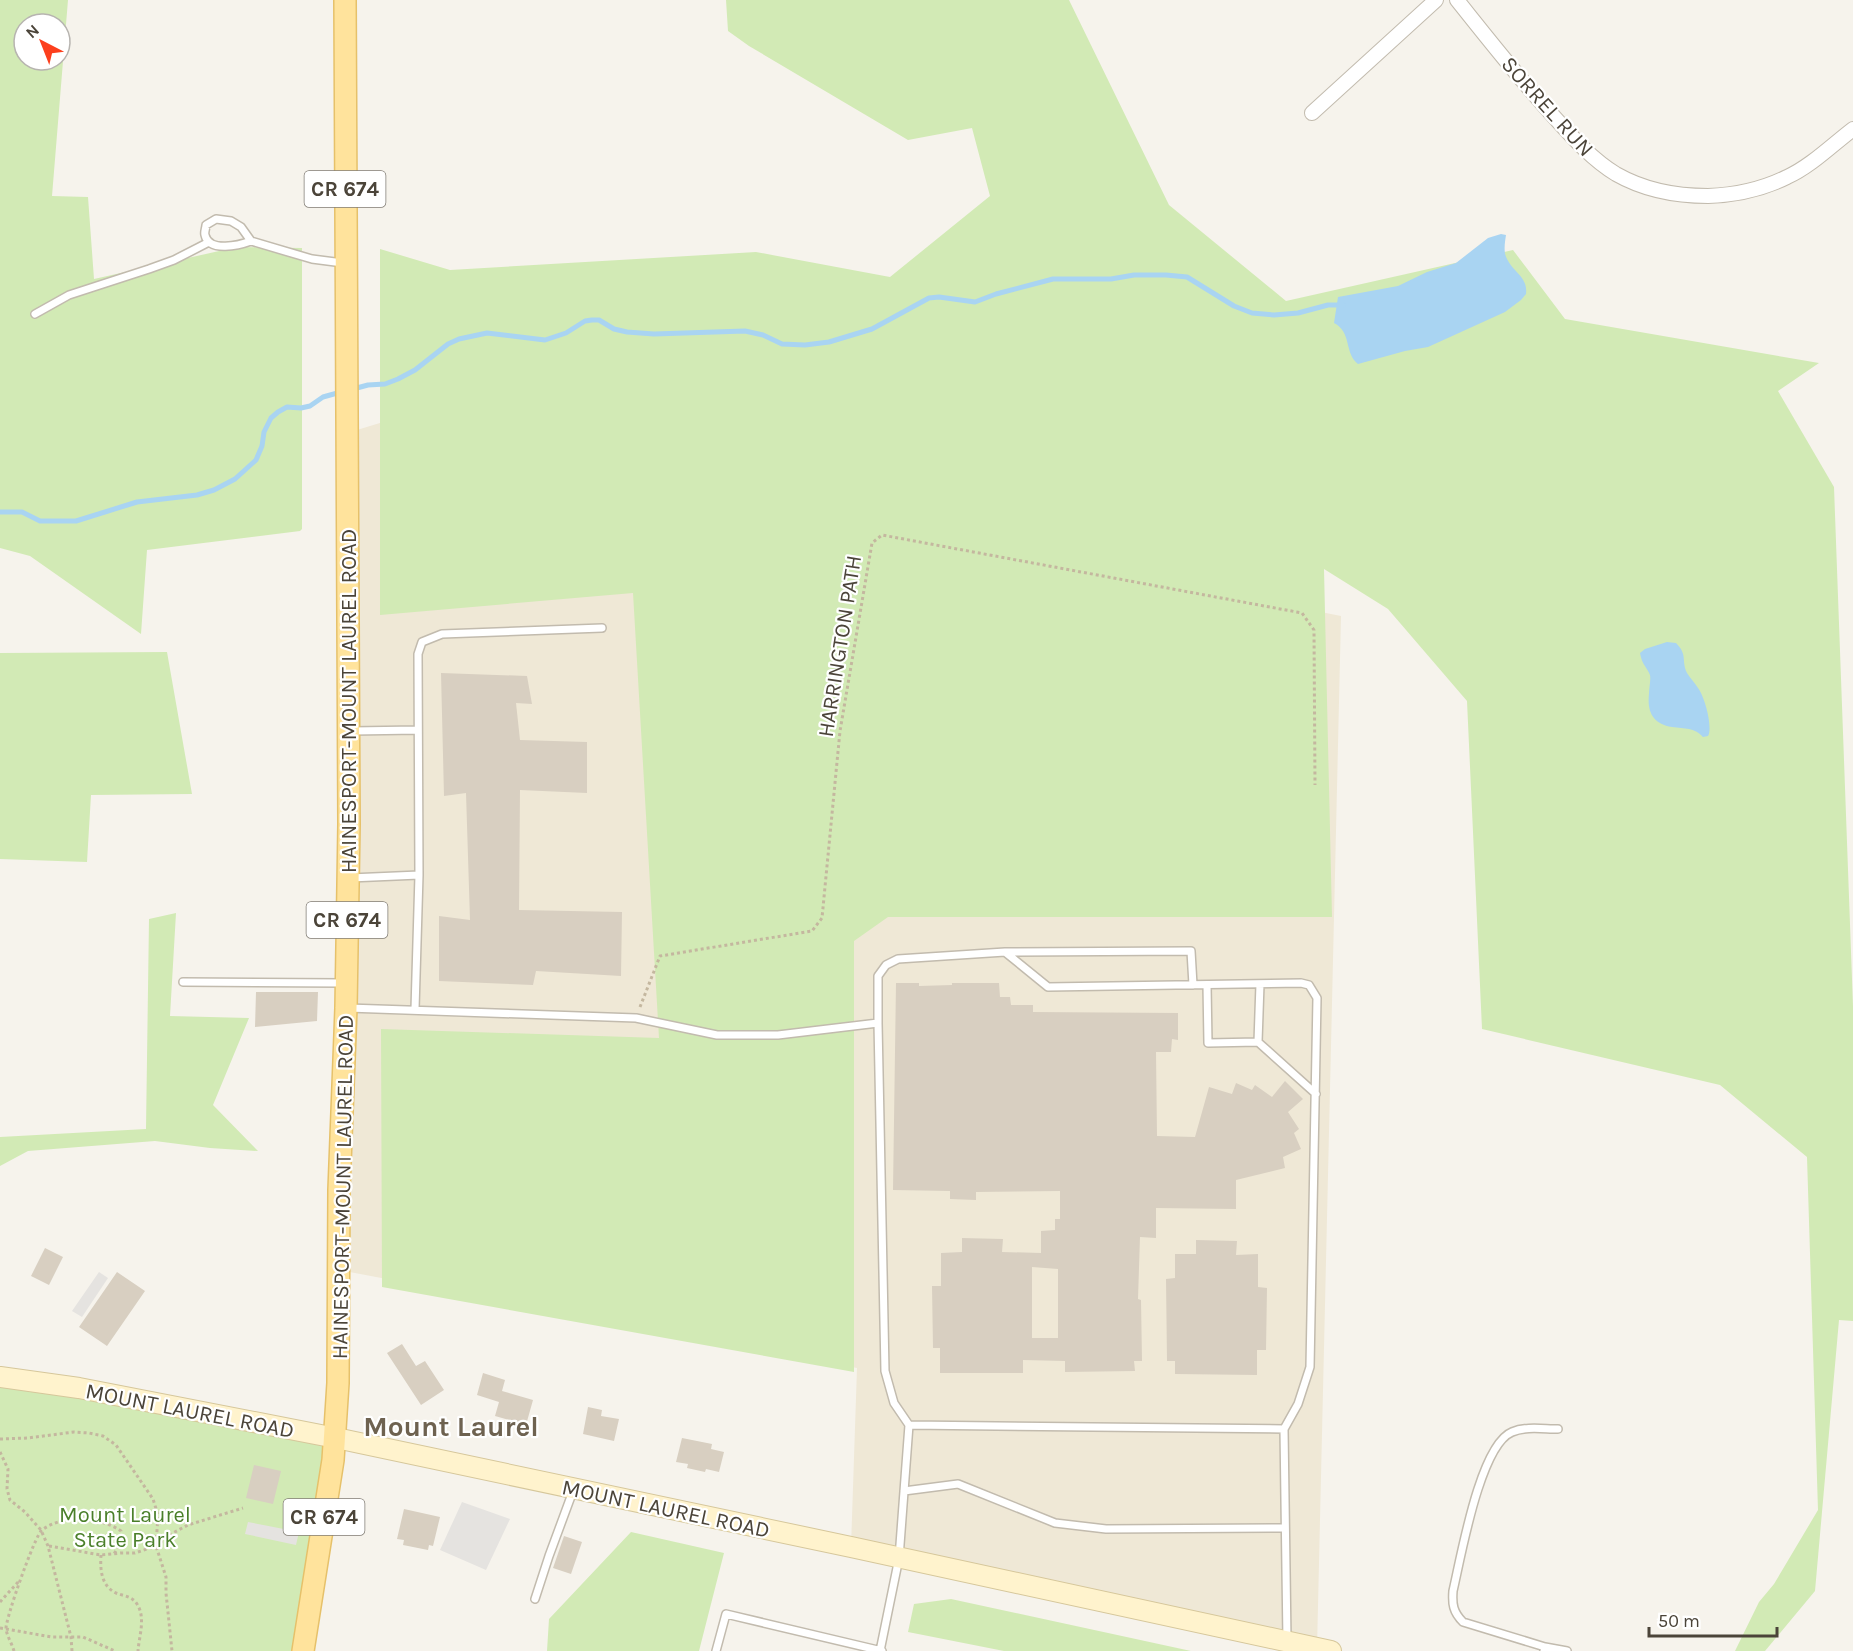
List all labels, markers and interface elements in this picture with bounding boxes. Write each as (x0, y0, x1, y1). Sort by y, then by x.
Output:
north arrow (12, 12, 72, 72)
text: N (22, 20, 43, 42)
street label: SORREL RUN (1496, 51, 1599, 162)
road number: CR 674 (304, 171, 386, 207)
street label: HAINESPORT-MOUNT LAUREL ROAD (336, 529, 362, 873)
street label: HARRINGTON PATH (813, 553, 867, 739)
road number: CR 674 (306, 902, 388, 938)
street label: HAINESPORT-MOUNT LAUREL ROAD (327, 1014, 359, 1360)
street label: MOUNT LAUREL ROAD (83, 1378, 296, 1444)
district label: Mount Laurel (363, 1410, 539, 1443)
street label: MOUNT LAUREL ROAD (559, 1474, 772, 1544)
road number: CR 674 (284, 1499, 364, 1535)
park label: Mount Laurel State Park (59, 1502, 191, 1553)
scale bar (1649, 1600, 1776, 1638)
text: 50 m (1658, 1610, 1700, 1632)

